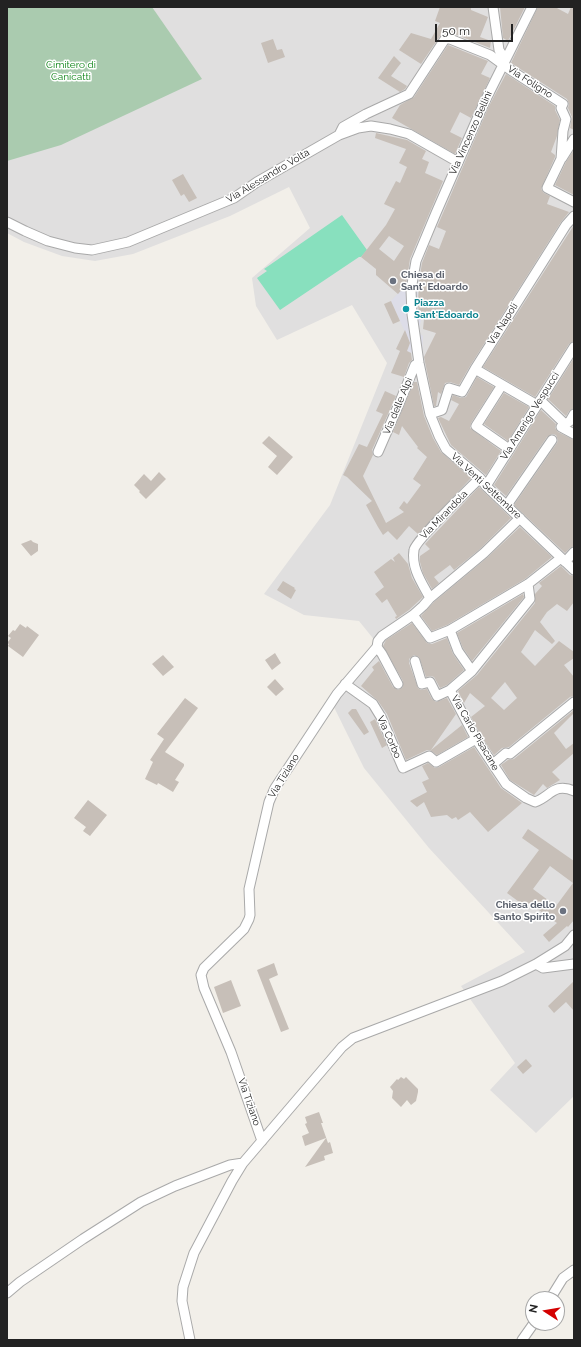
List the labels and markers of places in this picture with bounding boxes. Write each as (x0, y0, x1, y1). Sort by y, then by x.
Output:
place label: Chiesa di Sant' Edoardo (401, 269, 468, 292)
marker: Chiesa di Sant' Edoardo (388, 276, 398, 286)
place label: Piazza Sant'Edoardo (414, 297, 479, 320)
marker: Piazza Sant'Edoardo (401, 304, 411, 314)
place label: Chiesa dello Santo Spirito (494, 899, 555, 922)
marker: Chiesa dello Santo Spirito (558, 906, 568, 916)

